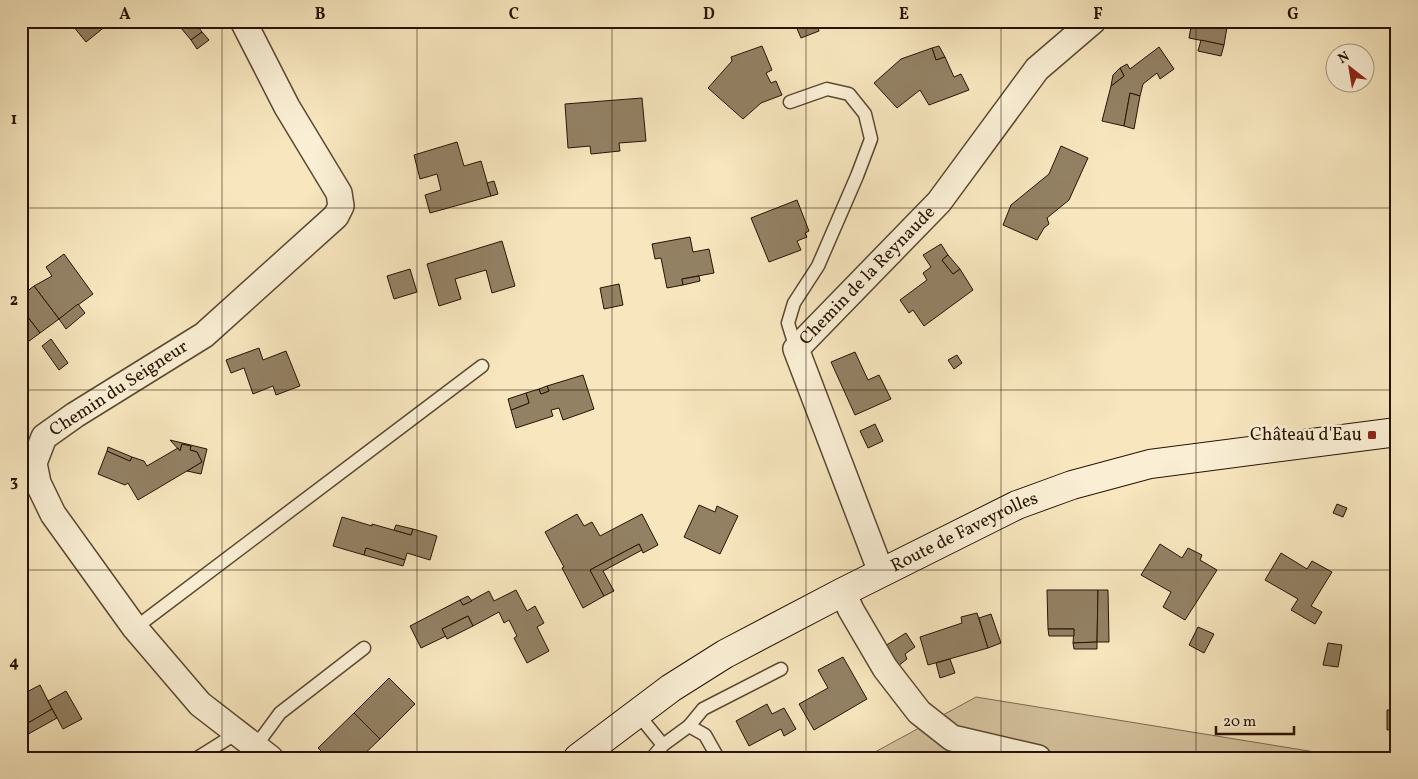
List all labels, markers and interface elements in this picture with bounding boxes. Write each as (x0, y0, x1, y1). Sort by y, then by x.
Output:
text: A (119, 4, 131, 26)
text: B (315, 4, 326, 26)
text: C (509, 4, 519, 26)
text: D (703, 4, 715, 26)
text: E (899, 4, 909, 26)
text: F (1093, 4, 1103, 26)
text: G (1287, 4, 1299, 26)
north arrow (1326, 42, 1376, 92)
text: N (1335, 47, 1353, 69)
text: 1 (11, 109, 17, 131)
street label: Chemin de la Reynaude (794, 200, 941, 351)
text: 2 (10, 290, 18, 312)
street label: Chemin du Seigneur (45, 335, 194, 443)
place label: Château d'Eau (1250, 423, 1362, 448)
marker: Château d'Eau (1366, 429, 1378, 441)
text: 3 (10, 471, 18, 493)
street label: Route de Faveyrolles (886, 486, 1042, 579)
text: 4 (9, 652, 19, 674)
scale bar (1216, 704, 1293, 736)
text: 20 m (1223, 712, 1256, 733)

